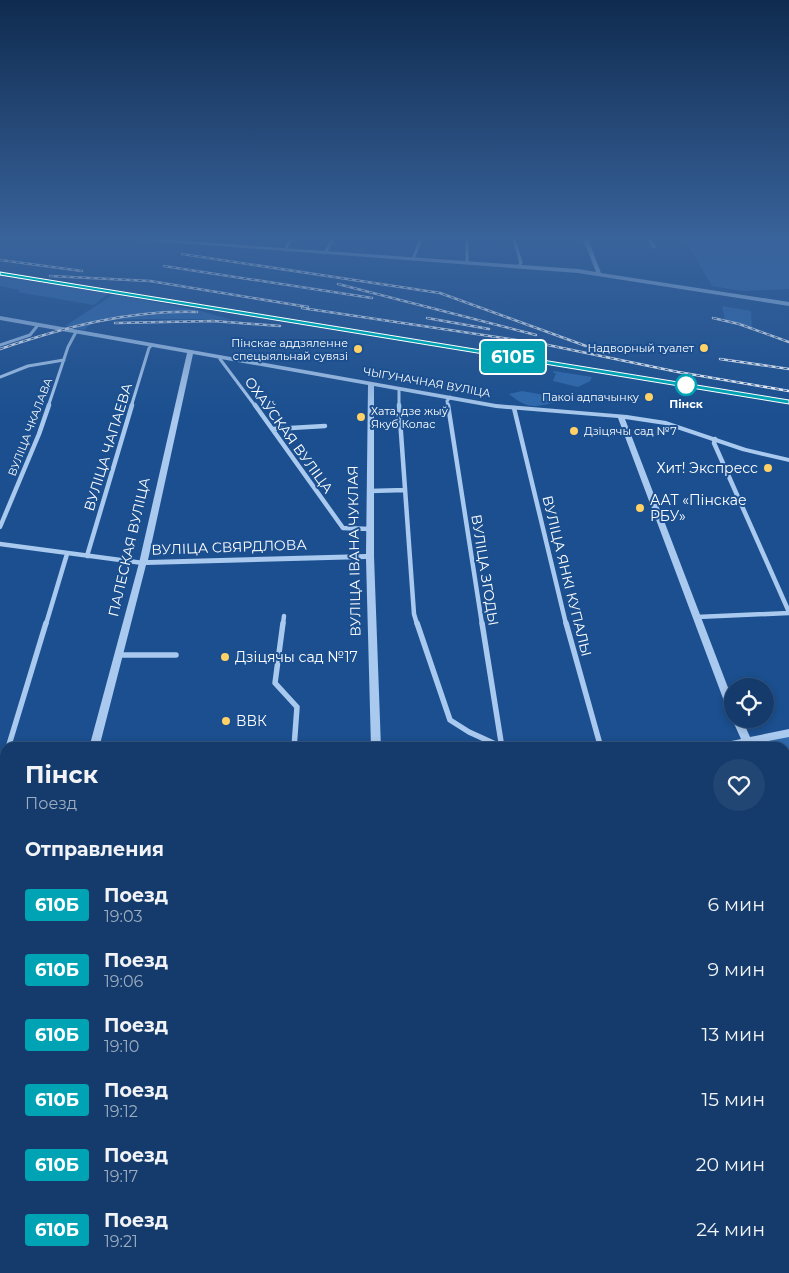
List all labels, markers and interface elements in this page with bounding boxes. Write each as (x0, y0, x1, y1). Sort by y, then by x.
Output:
place label: Пінскае аддзяленне спецыяльнай сувязі (231, 336, 348, 363)
line badge: 610Б (478, 341, 548, 373)
place label: Надворный туалет (587, 341, 695, 355)
marker: Надворный туалет (698, 342, 710, 354)
marker: Пінскае аддзяленне спецыяльнай сувязі (352, 343, 364, 355)
text: 610Б (491, 346, 535, 368)
street label: ЧЫГУНАЧНАЯ ВУЛІЦА (362, 364, 493, 400)
street label: ОХАЎСКАЯ ВУЛІЦА (241, 373, 338, 497)
marker: Пінск (675, 374, 697, 396)
street label: ВУЛІЦА ЧКАЛАВА (5, 375, 55, 478)
street label: ВУЛІЦА ЧАПАЕВА (80, 380, 136, 513)
place label: Пакоі адпачынку (542, 390, 640, 404)
marker: Пакоі адпачынку (643, 391, 655, 403)
place label: Пінск (669, 397, 704, 411)
place label: Хата, дзе жыў Якуб Колас (371, 404, 449, 431)
marker: Хата, дзе жыў Якуб Колас (355, 411, 367, 423)
place label: Дзіцячы сад №7 (584, 424, 677, 438)
marker: Дзіцячы сад №7 (568, 425, 580, 437)
place label: Хит! Экспресс (656, 459, 758, 477)
marker: Хит! Экспресс (762, 462, 774, 474)
street label: ВУЛІЦА ІВАНА ЧУКЛАЯ (344, 465, 364, 637)
street label: ПАЛЕСКАЯ ВУЛІЦА (104, 475, 154, 618)
place label: ААТ «Пінскае РБУ» (650, 491, 747, 525)
street label: ВУЛІЦА ЯНКІ КУПАЛЫ (538, 494, 596, 658)
marker: ААТ «Пінскае РБУ» (634, 502, 646, 514)
street label: ВУЛІЦА ЗГОДЫ (467, 513, 503, 627)
street label: ВУЛІЦА СВЯРДЛОВА (151, 535, 308, 559)
place label: Дзіцячы сад №17 (235, 648, 358, 666)
marker: Дзіцячы сад №17 (219, 651, 231, 663)
map controls (724, 678, 774, 728)
button: locate (724, 678, 774, 728)
place label: ВВК (236, 712, 267, 730)
marker: ВВК (220, 715, 232, 727)
button: heart (713, 759, 765, 811)
text: Пінск (25, 760, 98, 789)
text: Поезд (25, 794, 77, 813)
text: Отправления (25, 838, 164, 861)
text: Поезд (104, 884, 168, 907)
text: 6 мин (708, 893, 765, 916)
text: 610Б (35, 894, 79, 916)
text: 19:03 (104, 907, 142, 926)
text: Поезд (104, 949, 168, 972)
text: 9 мин (708, 958, 765, 981)
text: 610Б (35, 959, 79, 981)
text: 19:06 (104, 972, 143, 991)
text: Поезд (104, 1014, 168, 1037)
text: 13 мин (702, 1023, 765, 1046)
text: 610Б (35, 1024, 79, 1046)
text: 19:10 (104, 1037, 139, 1056)
text: Поезд (104, 1079, 168, 1102)
text: 15 мин (702, 1088, 765, 1111)
text: 610Б (35, 1089, 79, 1111)
text: 19:12 (104, 1102, 138, 1121)
text: Поезд (104, 1144, 168, 1167)
text: 20 мин (696, 1153, 765, 1176)
text: 610Б (35, 1154, 79, 1176)
text: 19:17 (104, 1167, 138, 1186)
text: Поезд (104, 1209, 168, 1232)
text: 24 мин (696, 1218, 765, 1241)
text: 610Б (35, 1219, 79, 1241)
text: 19:21 (104, 1232, 138, 1251)

